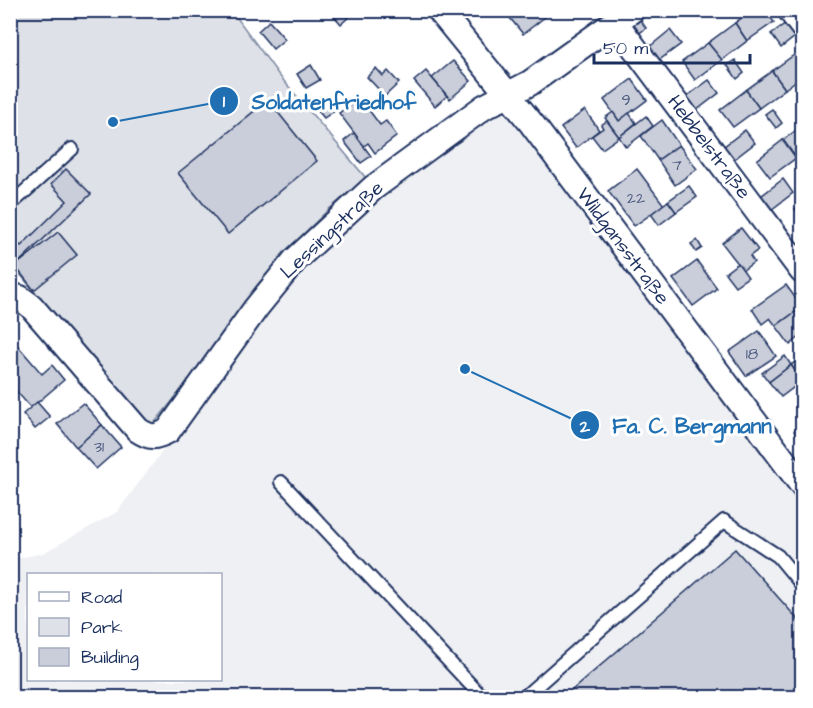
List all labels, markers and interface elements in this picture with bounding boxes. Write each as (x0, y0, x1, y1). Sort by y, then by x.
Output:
scale bar (594, 27, 750, 65)
text: 50 m (603, 36, 648, 61)
callout: Soldatenfriedhof (209, 82, 428, 121)
text: Soldatenfriedhof (251, 88, 417, 117)
text: 1 (223, 89, 226, 114)
house number: 9 (621, 89, 631, 111)
street label: Hebbelstraße (661, 89, 758, 205)
house number: 7 (672, 154, 682, 176)
street label: Lessingstraße (274, 174, 391, 286)
street label: Wildgansstraße (569, 182, 676, 311)
house number: 22 (627, 187, 645, 209)
house number: 18 (746, 343, 758, 365)
callout: Fa. C. Bergmann (570, 406, 784, 445)
text: Fa. C. Bergmann (612, 412, 772, 443)
text: 2 (579, 414, 591, 439)
house number: 31 (94, 436, 104, 458)
legend (27, 573, 222, 681)
text: Road (81, 585, 122, 610)
text: Park (81, 615, 123, 640)
text: Building (81, 645, 139, 671)

